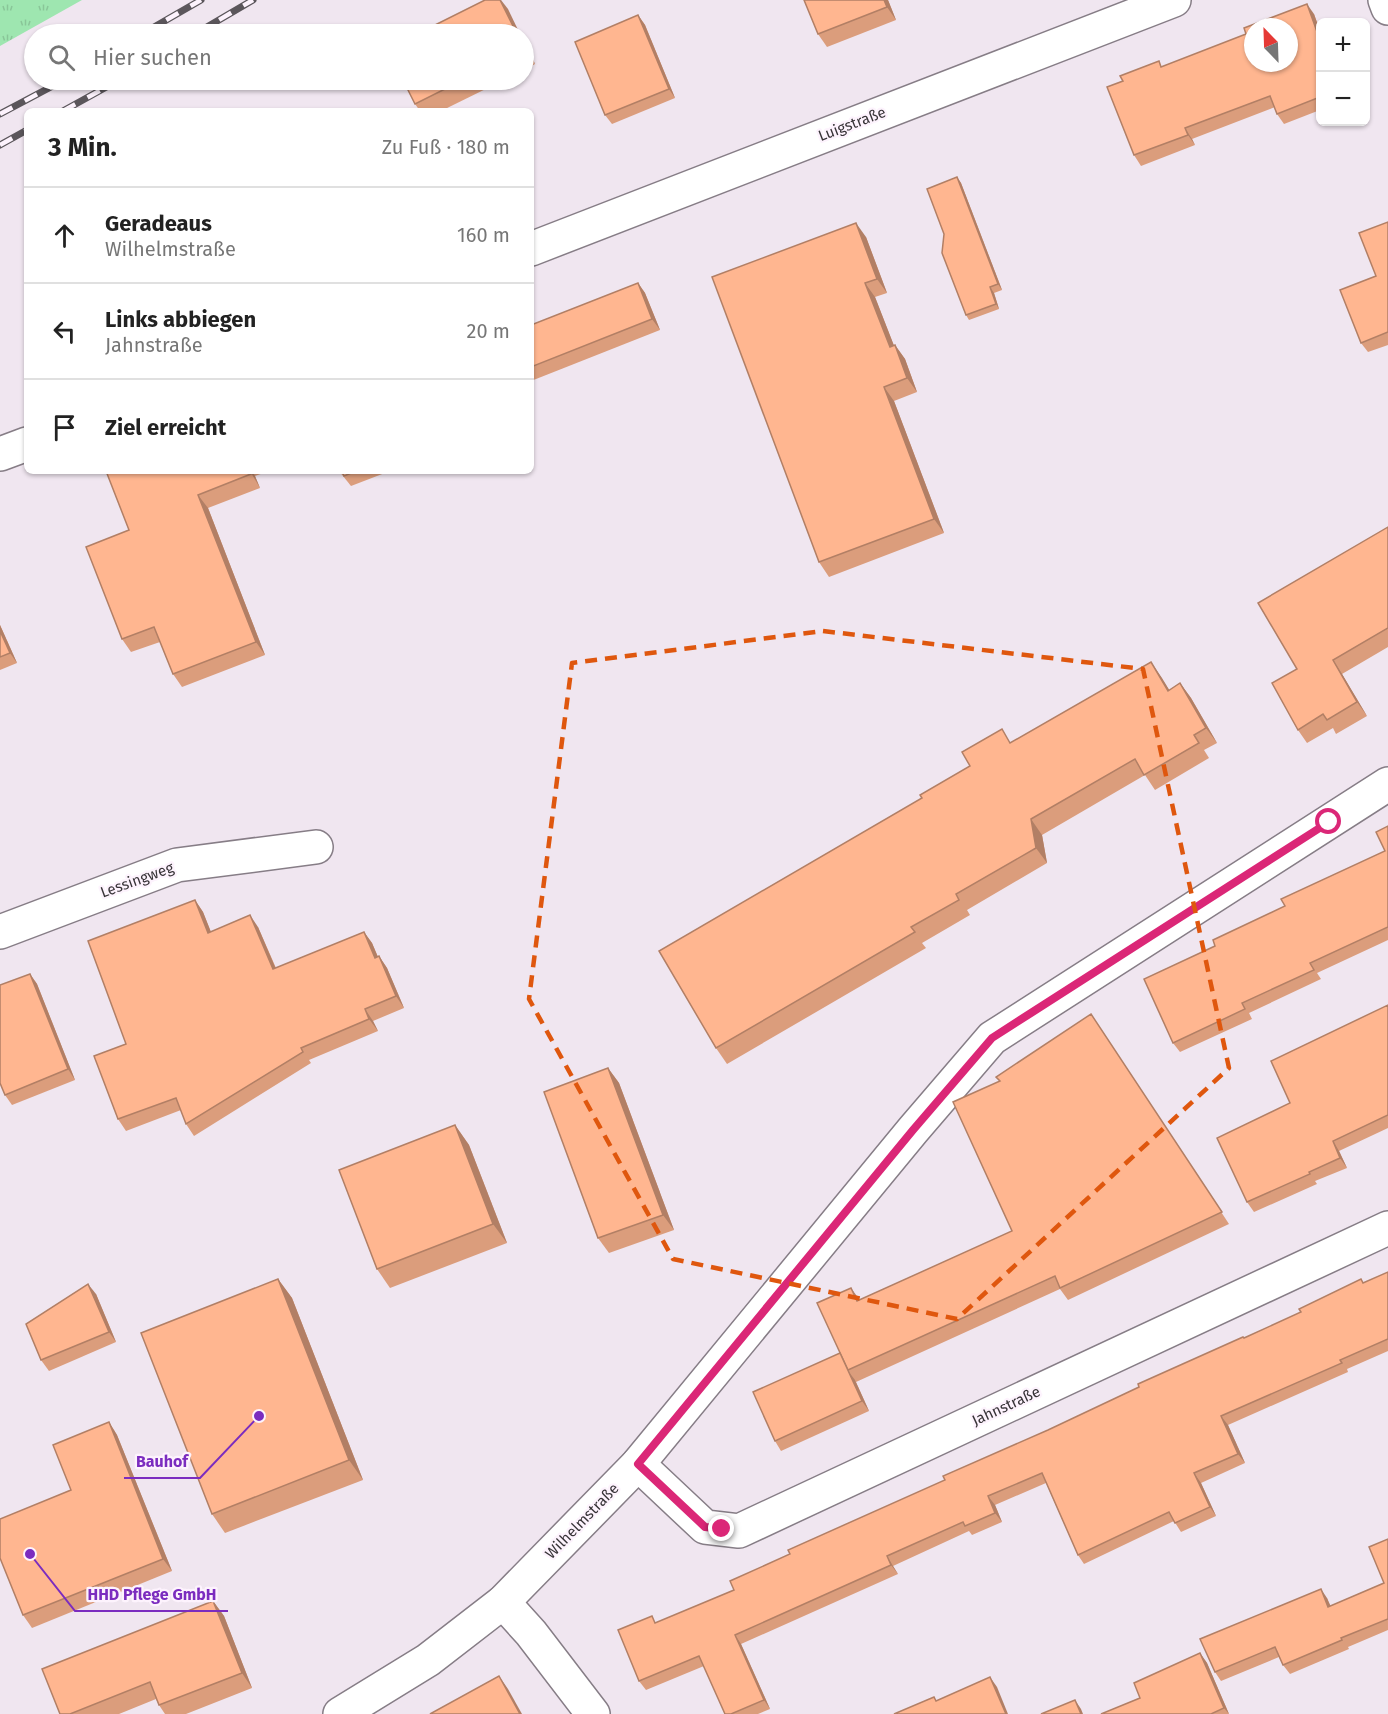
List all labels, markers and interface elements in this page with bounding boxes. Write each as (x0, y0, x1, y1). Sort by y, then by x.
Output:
north arrow (1244, 18, 1298, 72)
map controls (1316, 18, 1370, 126)
button: + (1316, 18, 1370, 72)
search box (24, 24, 534, 90)
icon: search (45, 41, 78, 74)
text: Hier suchen (93, 44, 212, 71)
button: − (1316, 72, 1370, 126)
street label: Luigstraße (816, 103, 888, 145)
text: 3 Min. (48, 132, 117, 163)
text: Zu Fuß · 180 m (382, 135, 510, 159)
text: Geradeaus (105, 210, 212, 237)
icon: ahead (48, 219, 81, 252)
text: 160 m (457, 223, 510, 247)
text: Wilhelmstraße (105, 237, 236, 261)
text: Links abbiegen (105, 306, 256, 333)
icon: left (48, 315, 81, 348)
text: 20 m (467, 319, 510, 343)
text: Jahnstraße (105, 333, 203, 357)
icon: arrive (48, 411, 81, 444)
text: Ziel erreicht (105, 414, 226, 441)
route start (1315, 808, 1341, 834)
street label: Lessingweg (98, 858, 176, 902)
street label: Jahnstraße (969, 1382, 1043, 1430)
callout: Bauhof (124, 1444, 200, 1478)
text: Bauhof (136, 1452, 189, 1471)
street label: Wilhelmstraße (541, 1479, 623, 1563)
route end (708, 1515, 734, 1541)
callout: HHD Pflege GmbH (75, 1577, 228, 1611)
text: HHD Pflege GmbH (87, 1585, 217, 1604)

